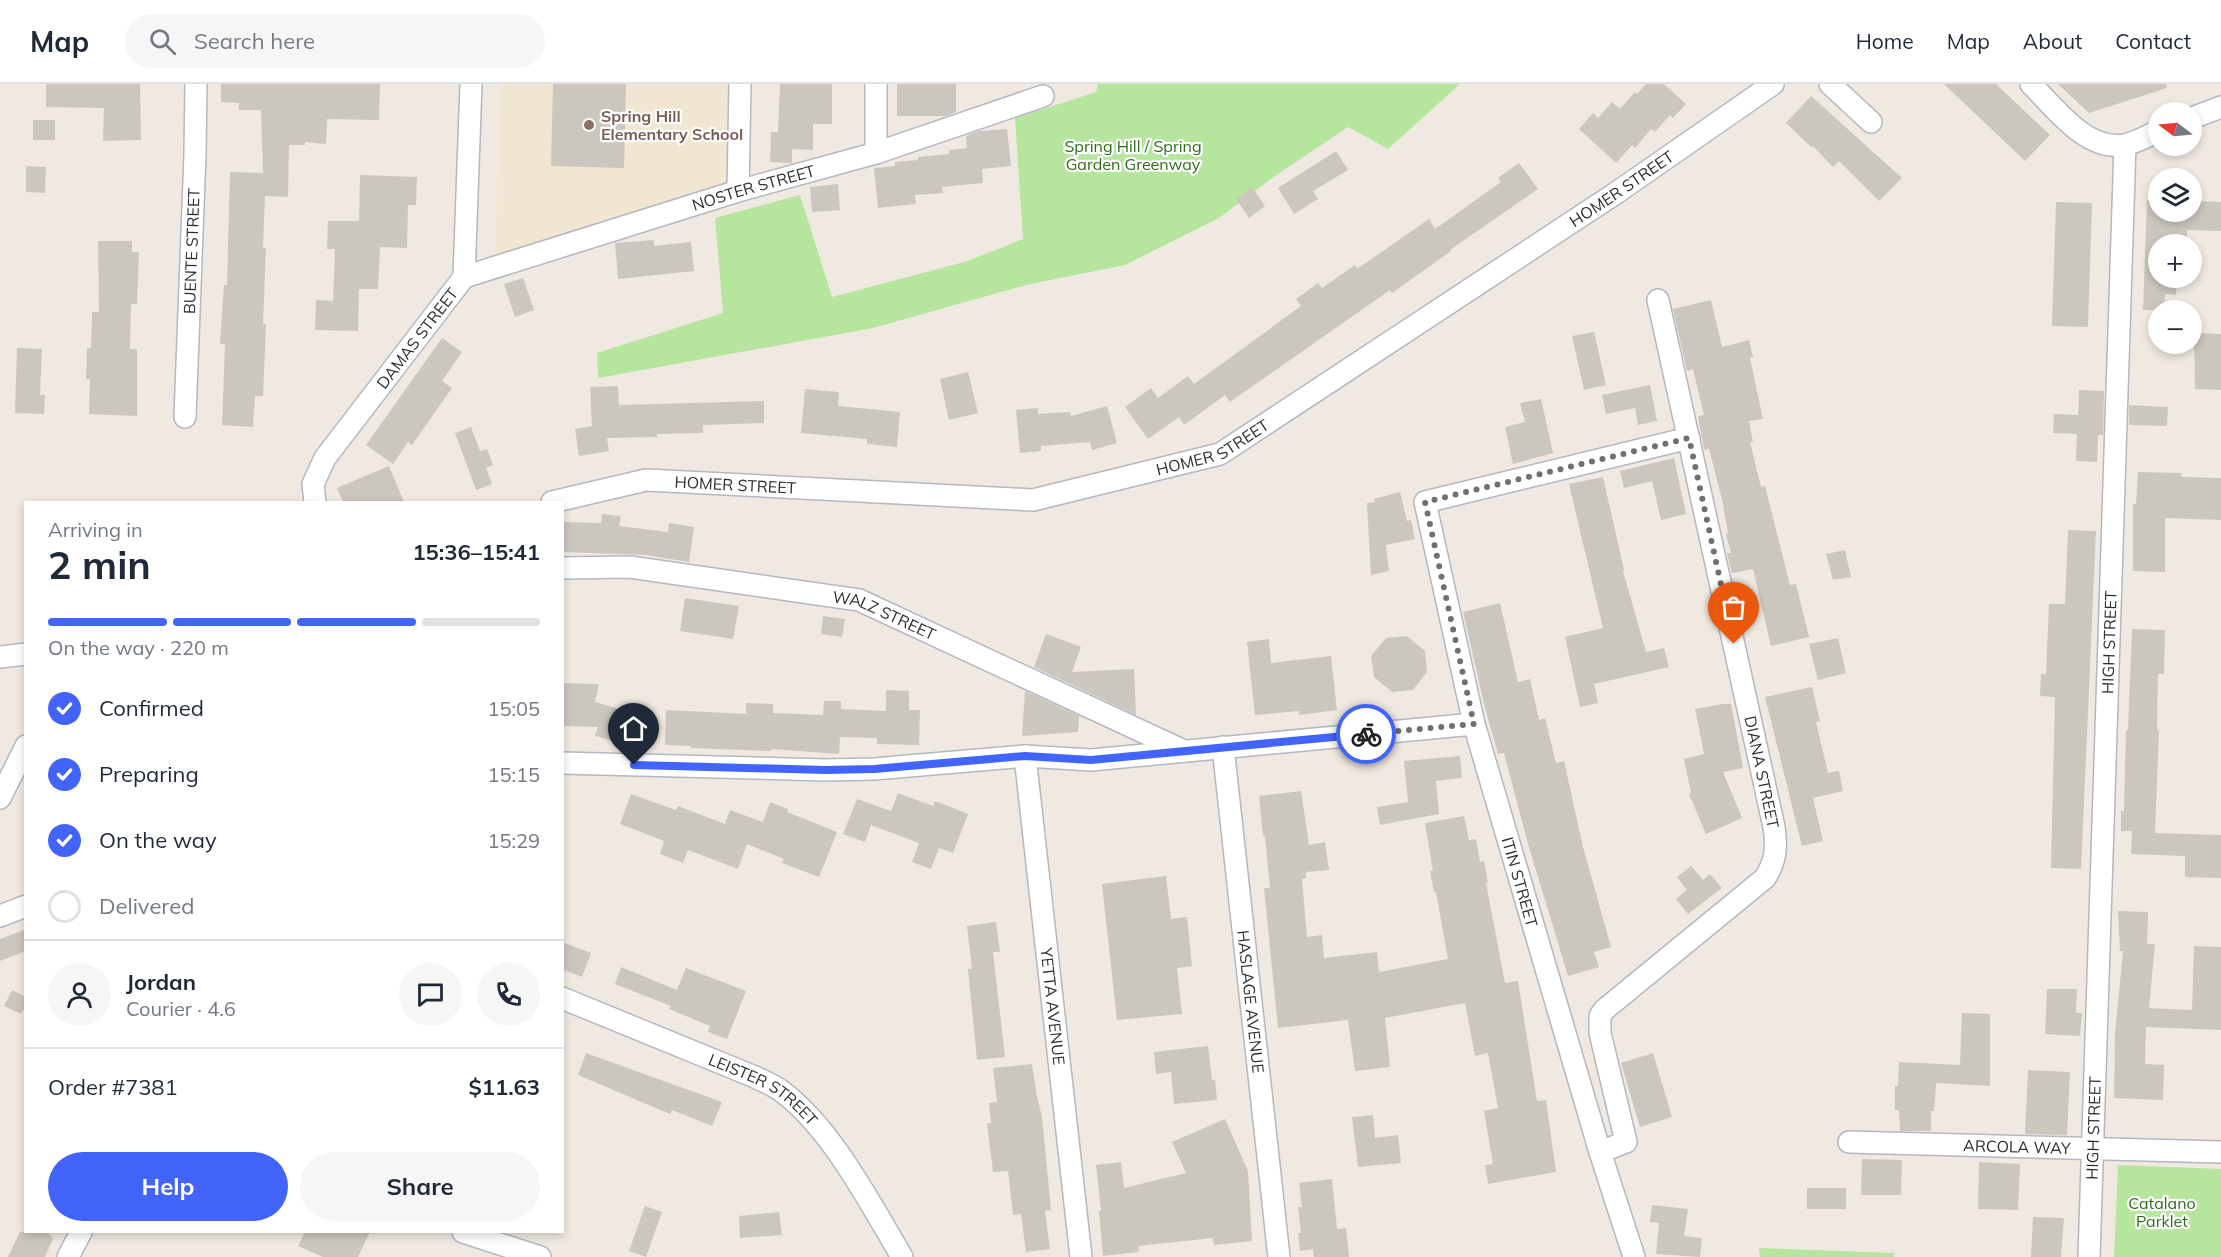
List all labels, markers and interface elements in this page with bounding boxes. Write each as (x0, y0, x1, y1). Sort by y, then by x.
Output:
search box (125, 14, 545, 68)
text: Map (30, 24, 89, 59)
icon: search (146, 25, 179, 58)
text: Search here (194, 27, 315, 55)
text: Home (1856, 28, 1914, 54)
text: Map (1947, 28, 1990, 54)
text: About (2023, 28, 2082, 54)
text: Contact (2115, 28, 2191, 54)
north arrow (2148, 102, 2202, 156)
map controls (2148, 102, 2202, 354)
place label: Spring Hill Elementary School (601, 106, 743, 144)
marker: Spring Hill Elementary School (582, 118, 596, 132)
park label: Spring Hill / Spring Garden Greenway (1064, 136, 1202, 174)
street label: HOMER STREET (1566, 146, 1678, 231)
street label: NOSTER STREET (689, 160, 818, 215)
button: layers (2148, 168, 2202, 222)
street label: BUENTE STREET (179, 187, 204, 314)
button: + (2148, 234, 2202, 288)
street label: DAMAS STREET (372, 283, 462, 392)
button: − (2148, 300, 2202, 354)
street label: HOMER STREET (1154, 414, 1273, 479)
street label: HOMER STREET (674, 471, 797, 498)
text: Arriving in (48, 517, 143, 542)
text: 15:36–15:41 (412, 538, 540, 566)
text: 2 min (48, 540, 151, 589)
pin (1708, 582, 1759, 644)
street label: WALZ STREET (832, 586, 939, 644)
street label: HIGH STREET (2097, 590, 2121, 694)
icon: bag (1717, 591, 1750, 624)
text: On the way · 220 m (48, 635, 229, 660)
icon: check (48, 692, 81, 725)
text: Confirmed (99, 694, 204, 722)
text: 15:05 (487, 696, 540, 721)
pin (608, 703, 659, 765)
courier (1336, 704, 1396, 764)
icon: home (617, 712, 650, 745)
street label: DIANA STREET (1740, 714, 1784, 830)
icon: bike (1350, 718, 1383, 751)
icon: check (48, 758, 81, 791)
text: Preparing (99, 760, 199, 788)
text: 15:15 (487, 762, 540, 787)
icon: check (48, 824, 81, 857)
text: On the way (99, 826, 217, 854)
text: 15:29 (487, 828, 540, 853)
street label: ITIN STREET (1498, 835, 1542, 930)
text: Delivered (99, 892, 194, 920)
street label: HASLAGE AVENUE (1233, 929, 1269, 1074)
street label: YETTA AVENUE (1036, 946, 1069, 1066)
button: person (48, 963, 111, 1026)
button: chat (399, 963, 462, 1026)
button: phone (477, 963, 540, 1026)
text: Jordan (126, 968, 196, 996)
text: Courier · 4.6 (126, 996, 236, 1021)
street label: LEISTER STREET (706, 1049, 822, 1129)
text: Order #7381 (48, 1073, 178, 1101)
text: $11.63 (469, 1073, 540, 1101)
street label: HIGH STREET (2082, 1076, 2105, 1180)
street label: ARCOLA WAY (1963, 1135, 2071, 1158)
button: Help (48, 1152, 288, 1221)
button: Share (300, 1152, 540, 1221)
park label: Catalano Parklet (2128, 1193, 2196, 1231)

